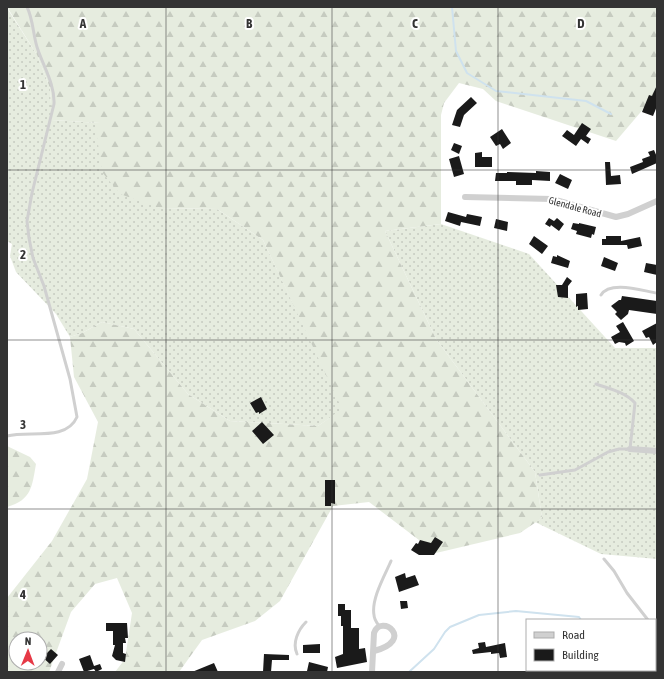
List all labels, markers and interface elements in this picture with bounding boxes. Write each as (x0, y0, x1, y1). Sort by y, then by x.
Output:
text: A (79, 16, 87, 31)
text: B (246, 16, 253, 31)
text: C (412, 16, 418, 31)
text: D (577, 16, 585, 31)
text: 1 (20, 77, 26, 92)
street label: Glendale Road (547, 195, 603, 219)
text: 2 (20, 247, 26, 262)
text: 3 (20, 417, 26, 432)
text: 4 (19, 587, 26, 602)
legend (526, 619, 656, 671)
text: Road (562, 628, 585, 642)
north arrow (8, 631, 48, 671)
text: N (25, 635, 32, 647)
text: Building (562, 648, 600, 662)

